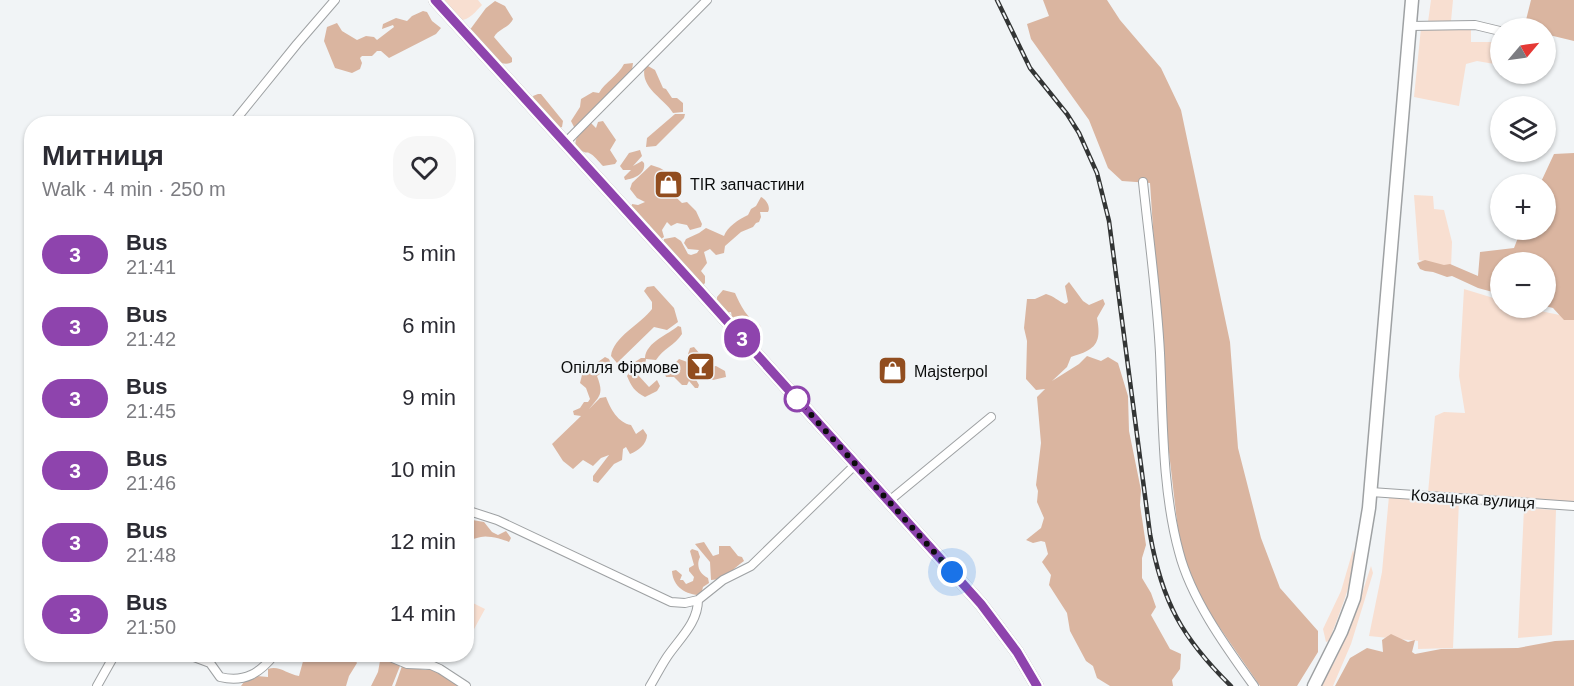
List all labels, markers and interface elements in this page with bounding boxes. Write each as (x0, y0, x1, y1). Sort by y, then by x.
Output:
north arrow (1490, 18, 1556, 84)
map controls (1490, 18, 1556, 318)
button: layers (1490, 96, 1556, 162)
button: heart (393, 136, 456, 199)
text: Митниця (42, 140, 164, 171)
shop icon: TIR запчастини (653, 168, 685, 200)
button: + (1490, 174, 1556, 240)
place label: TIR запчастини (690, 176, 804, 193)
text: Walk · 4 min · 250 m (42, 178, 226, 200)
text: Bus (126, 230, 168, 255)
text: 5 min (402, 241, 456, 266)
text: 3 (69, 243, 81, 266)
button: − (1490, 252, 1556, 318)
text: 21:41 (126, 256, 176, 278)
text: Bus (126, 302, 168, 327)
text: 6 min (402, 313, 456, 338)
text: 3 (69, 315, 81, 338)
line badge: 3 (722, 318, 762, 358)
text: 3 (736, 327, 748, 350)
text: 21:42 (126, 328, 176, 350)
bar icon: Опілля Фірмове (684, 351, 716, 383)
shop icon: Majsterpol (877, 355, 909, 387)
place label: Опілля Фірмове (561, 359, 679, 376)
place label: Majsterpol (914, 363, 988, 380)
text: Bus (126, 374, 168, 399)
text: 9 min (402, 385, 456, 410)
unlabelled marker (784, 386, 810, 412)
text: 3 (69, 387, 81, 410)
text: 21:45 (126, 400, 176, 422)
text: Bus (126, 446, 168, 471)
text: 10 min (390, 457, 456, 482)
text: 3 (69, 459, 81, 482)
text: 21:46 (126, 472, 176, 494)
street label: Козацька вулиця (1410, 486, 1536, 512)
text: Bus (126, 518, 168, 543)
text: 12 min (390, 529, 456, 554)
text: 3 (69, 531, 81, 554)
text: 21:48 (126, 544, 176, 566)
your location (937, 557, 967, 587)
text: Bus (126, 590, 168, 615)
text: 14 min (390, 601, 456, 626)
text: 3 (69, 603, 81, 626)
text: 21:50 (126, 616, 176, 638)

